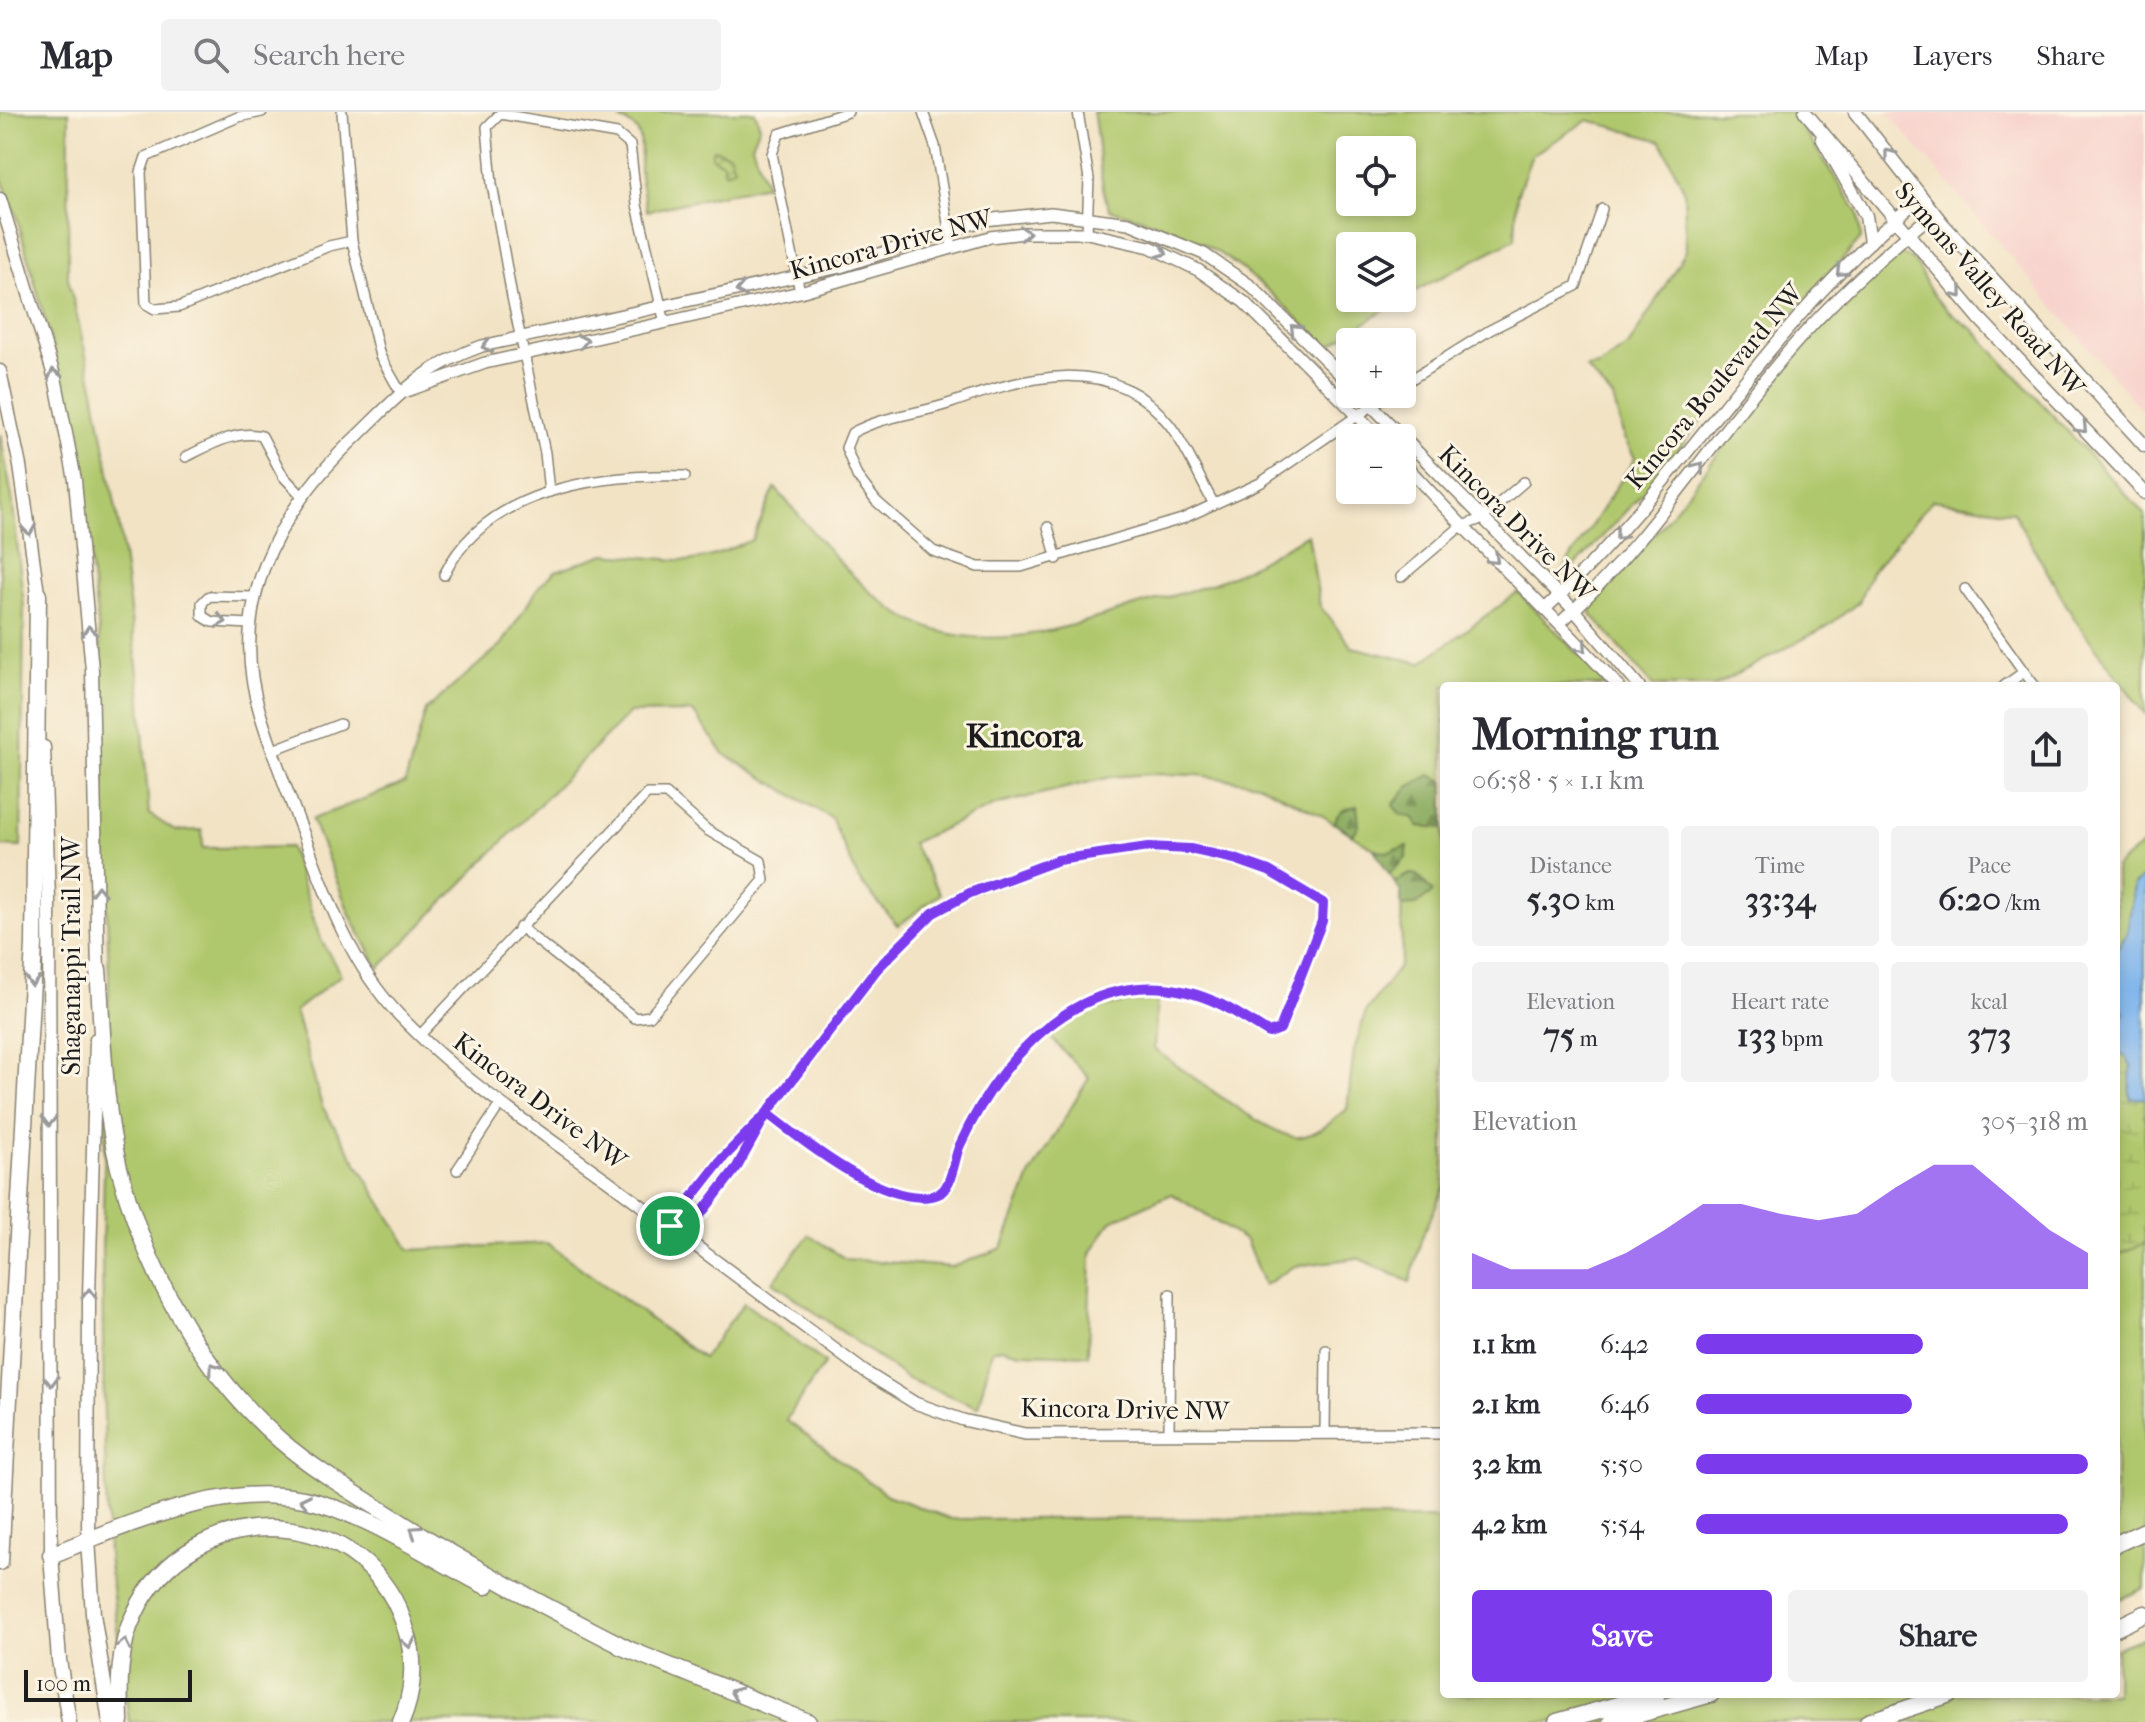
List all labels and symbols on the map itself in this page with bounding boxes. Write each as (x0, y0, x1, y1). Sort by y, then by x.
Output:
one-way arrow (1884, 148, 1898, 163)
street label: Symons Valley Road NW (1888, 176, 2092, 404)
street label: Kincora Drive NW (786, 202, 998, 287)
one-way arrow (1019, 225, 1032, 242)
one-way arrow (1154, 242, 1168, 259)
one-way arrow (1835, 262, 1850, 276)
street label: Kincora Boulevard NW (1619, 276, 1811, 496)
one-way arrow (734, 281, 748, 298)
one-way arrow (1948, 283, 1963, 298)
one-way arrow (1290, 324, 1304, 338)
one-way arrow (575, 333, 589, 350)
one-way arrow (480, 336, 494, 353)
one-way arrow (46, 368, 63, 382)
one-way arrow (2073, 418, 2087, 433)
street label: Kincora Drive NW (1432, 439, 1603, 609)
one-way arrow (1689, 461, 1703, 476)
one-way arrow (20, 523, 37, 537)
one-way arrow (1615, 525, 1630, 540)
one-way arrow (1485, 549, 1499, 564)
one-way arrow (214, 612, 227, 629)
one-way arrow (81, 624, 98, 637)
one-way arrow (1572, 637, 1587, 652)
district label: Kincora (966, 716, 1084, 756)
street label: Shaganappi Trail NW (56, 835, 87, 1075)
one-way arrow (89, 884, 106, 897)
one-way arrow (24, 975, 41, 988)
street label: Kincora Drive NW (447, 1026, 634, 1178)
one-way arrow (40, 1115, 58, 1128)
pin (636, 1192, 704, 1260)
one-way arrow (80, 1287, 98, 1300)
one-way arrow (210, 1363, 224, 1377)
one-way arrow (42, 1375, 59, 1388)
street label: Kincora Drive NW (1020, 1392, 1231, 1427)
one-way arrow (299, 1493, 312, 1510)
one-way arrow (409, 1526, 423, 1541)
one-way arrow (400, 1636, 417, 1650)
one-way arrow (115, 1638, 132, 1652)
scale bar (24, 1666, 192, 1702)
one-way arrow (729, 1686, 743, 1703)

